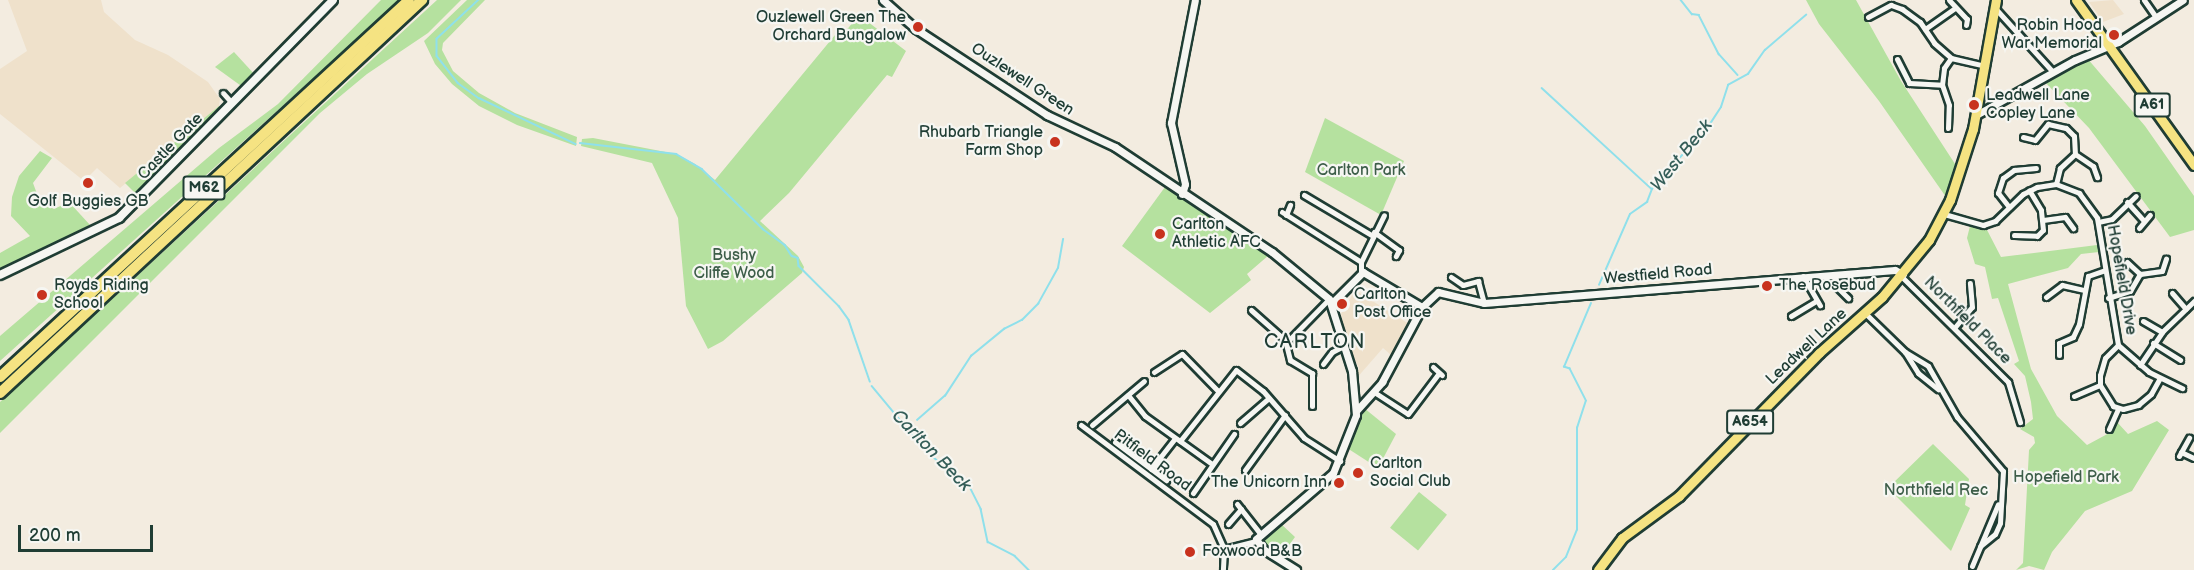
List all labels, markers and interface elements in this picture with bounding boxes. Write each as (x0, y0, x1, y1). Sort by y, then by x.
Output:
place label: Ouzlewell Green The Orchard Bungalow (755, 8, 906, 46)
place label: Robin Hood War Memorial (2001, 16, 2102, 54)
marker: Ouzlewell Green The Orchard Bungalow (911, 20, 925, 34)
marker: Robin Hood War Memorial (2107, 28, 2121, 42)
street label: Ouzlewell Green (967, 40, 1077, 120)
place label: Leadwell Lane Copley Lane (1986, 86, 2090, 124)
road number: A61 (2132, 93, 2172, 117)
marker: Leadwell Lane Copley Lane (1967, 98, 1981, 112)
street label: Castle Gate (134, 110, 208, 184)
water label: West Beck (1646, 116, 1718, 196)
place label: Rhubarb Triangle Farm Shop (918, 123, 1043, 161)
marker: Rhubarb Triangle Farm Shop (1048, 135, 1062, 149)
park label: Carlton Park (1317, 161, 1405, 181)
marker: Golf Buggies GB (81, 176, 95, 190)
road number: M62 (182, 176, 226, 200)
place label: Golf Buggies GB (28, 192, 148, 212)
place label: Carlton Athletic AFC (1172, 215, 1261, 253)
street label: Hopefield Drive (2102, 223, 2140, 337)
marker: Carlton Athletic AFC (1153, 227, 1167, 241)
park label: Bushy Cliffe Wood (693, 246, 775, 284)
street label: Westfield Road (1603, 261, 1713, 289)
street label: Northfield Place (1919, 273, 2015, 369)
place label: Royds Riding School (54, 276, 149, 314)
place label: The Rosebud (1779, 276, 1876, 296)
marker: The Rosebud (1760, 279, 1774, 293)
place label: Carlton Post Office (1354, 285, 1431, 323)
marker: Royds Riding School (35, 288, 49, 302)
marker: Carlton Post Office (1335, 297, 1349, 311)
street label: Leadwell Lane (1763, 305, 1851, 389)
district label: CARLTON (1264, 330, 1366, 354)
water label: Carlton Beck (887, 406, 975, 496)
road number: A654 (1726, 410, 1774, 434)
street label: Pitfield Road (1110, 426, 1194, 496)
place label: Carlton Social Club (1370, 454, 1451, 492)
marker: Carlton Social Club (1351, 466, 1365, 480)
park label: Hopefield Park (2013, 468, 2119, 488)
place label: The Unicorn Inn (1211, 473, 1327, 493)
marker: The Unicorn Inn (1332, 476, 1346, 490)
park label: Northfield Rec (1884, 481, 1988, 501)
scale bar (21, 513, 156, 551)
text: 200 m (29, 525, 81, 546)
place label: Foxwood B&B (1202, 542, 1302, 562)
marker: Foxwood B&B (1183, 545, 1197, 559)

